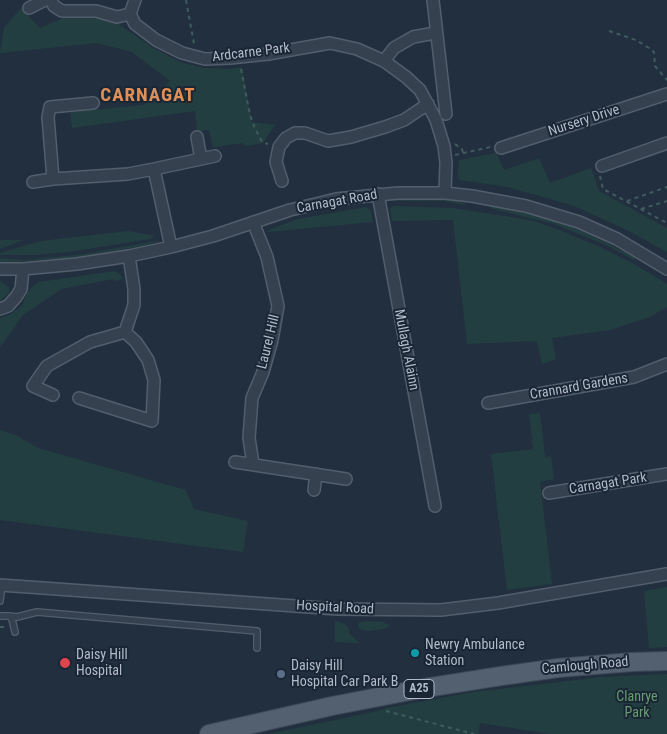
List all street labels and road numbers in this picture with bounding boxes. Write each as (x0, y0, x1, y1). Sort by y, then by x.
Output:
street label: Ardcarne Park (211, 40, 291, 66)
street label: Nursery Drive (546, 102, 622, 140)
street label: Carnagat Road (295, 187, 379, 217)
street label: Mullagh Alainn (390, 308, 422, 392)
street label: Laurel Hill (254, 313, 284, 371)
street label: Crannard Gardens (529, 370, 629, 404)
street label: Carnagat Park (568, 470, 648, 498)
street label: Hospital Road (296, 598, 374, 618)
street label: Camlough Road (541, 654, 629, 678)
road number: A25 (404, 680, 434, 699)

